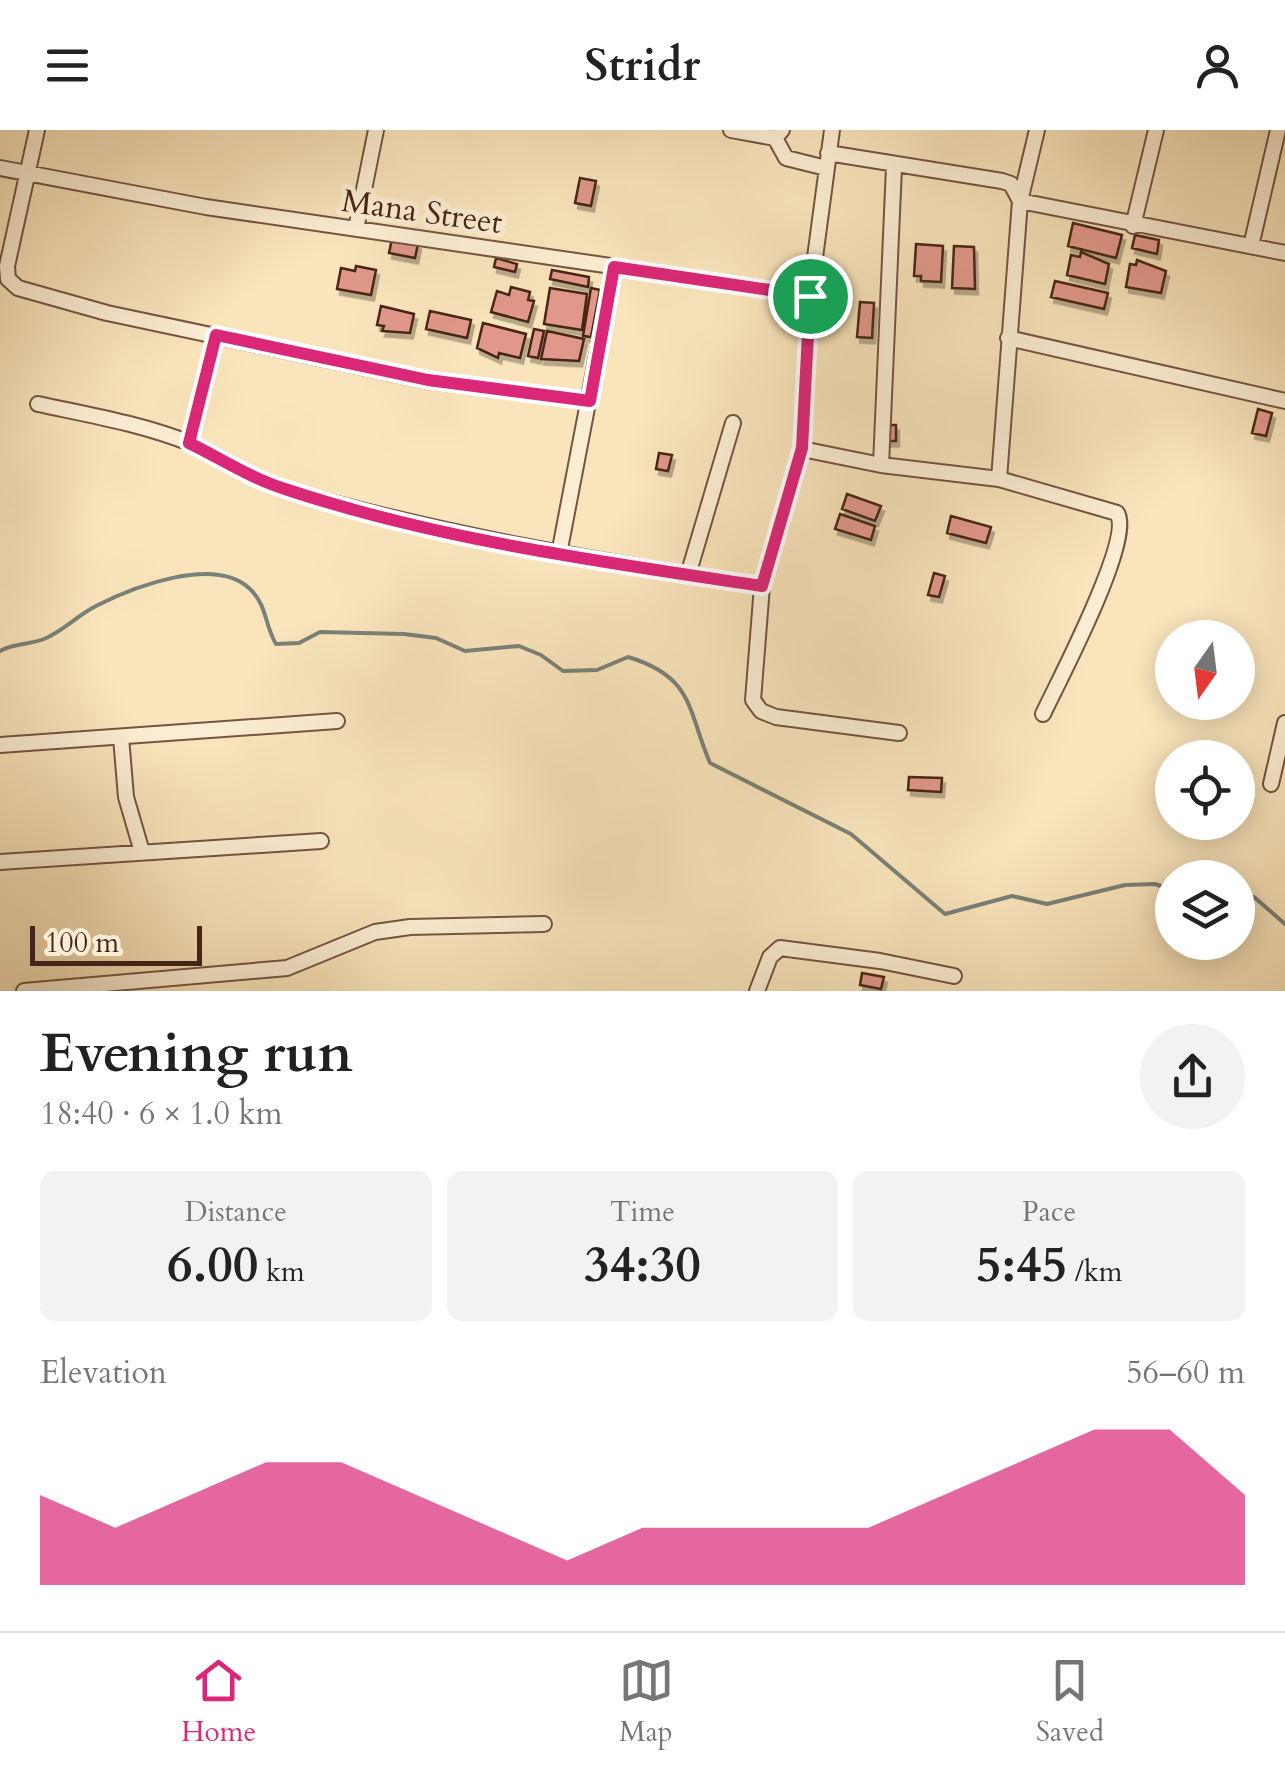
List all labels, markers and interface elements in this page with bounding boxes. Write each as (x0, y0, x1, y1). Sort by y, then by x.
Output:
text: Stridr (585, 35, 700, 96)
icon: menu (40, 38, 95, 93)
icon: person (1190, 38, 1245, 93)
street label: Mana Street (339, 179, 505, 245)
pin (768, 254, 853, 339)
icon: arrive (783, 269, 838, 324)
north arrow (1155, 620, 1255, 720)
map controls (1155, 620, 1255, 960)
button: locate (1155, 740, 1255, 840)
button: layers (1155, 860, 1255, 960)
scale bar (30, 921, 202, 966)
text: 100 m (45, 924, 119, 962)
text: Evening run (40, 1017, 353, 1091)
button: share (1140, 1024, 1245, 1129)
text: 18:40 · 6 × 1.0 km (40, 1092, 283, 1136)
text: Distance (185, 1193, 287, 1231)
text: Time (610, 1193, 675, 1231)
text: Pace (1022, 1193, 1076, 1231)
text: 6.00 (167, 1231, 258, 1299)
text: 34:30 (584, 1231, 701, 1299)
text: 5:45 (976, 1231, 1067, 1299)
text: km (258, 1253, 305, 1291)
text: /km (1067, 1253, 1122, 1291)
text: Elevation (40, 1351, 167, 1395)
text: 56–60 m (1126, 1351, 1245, 1395)
tab: Home (181, 1653, 256, 1751)
tab: Map (619, 1653, 674, 1751)
tab: Saved (1036, 1653, 1104, 1751)

